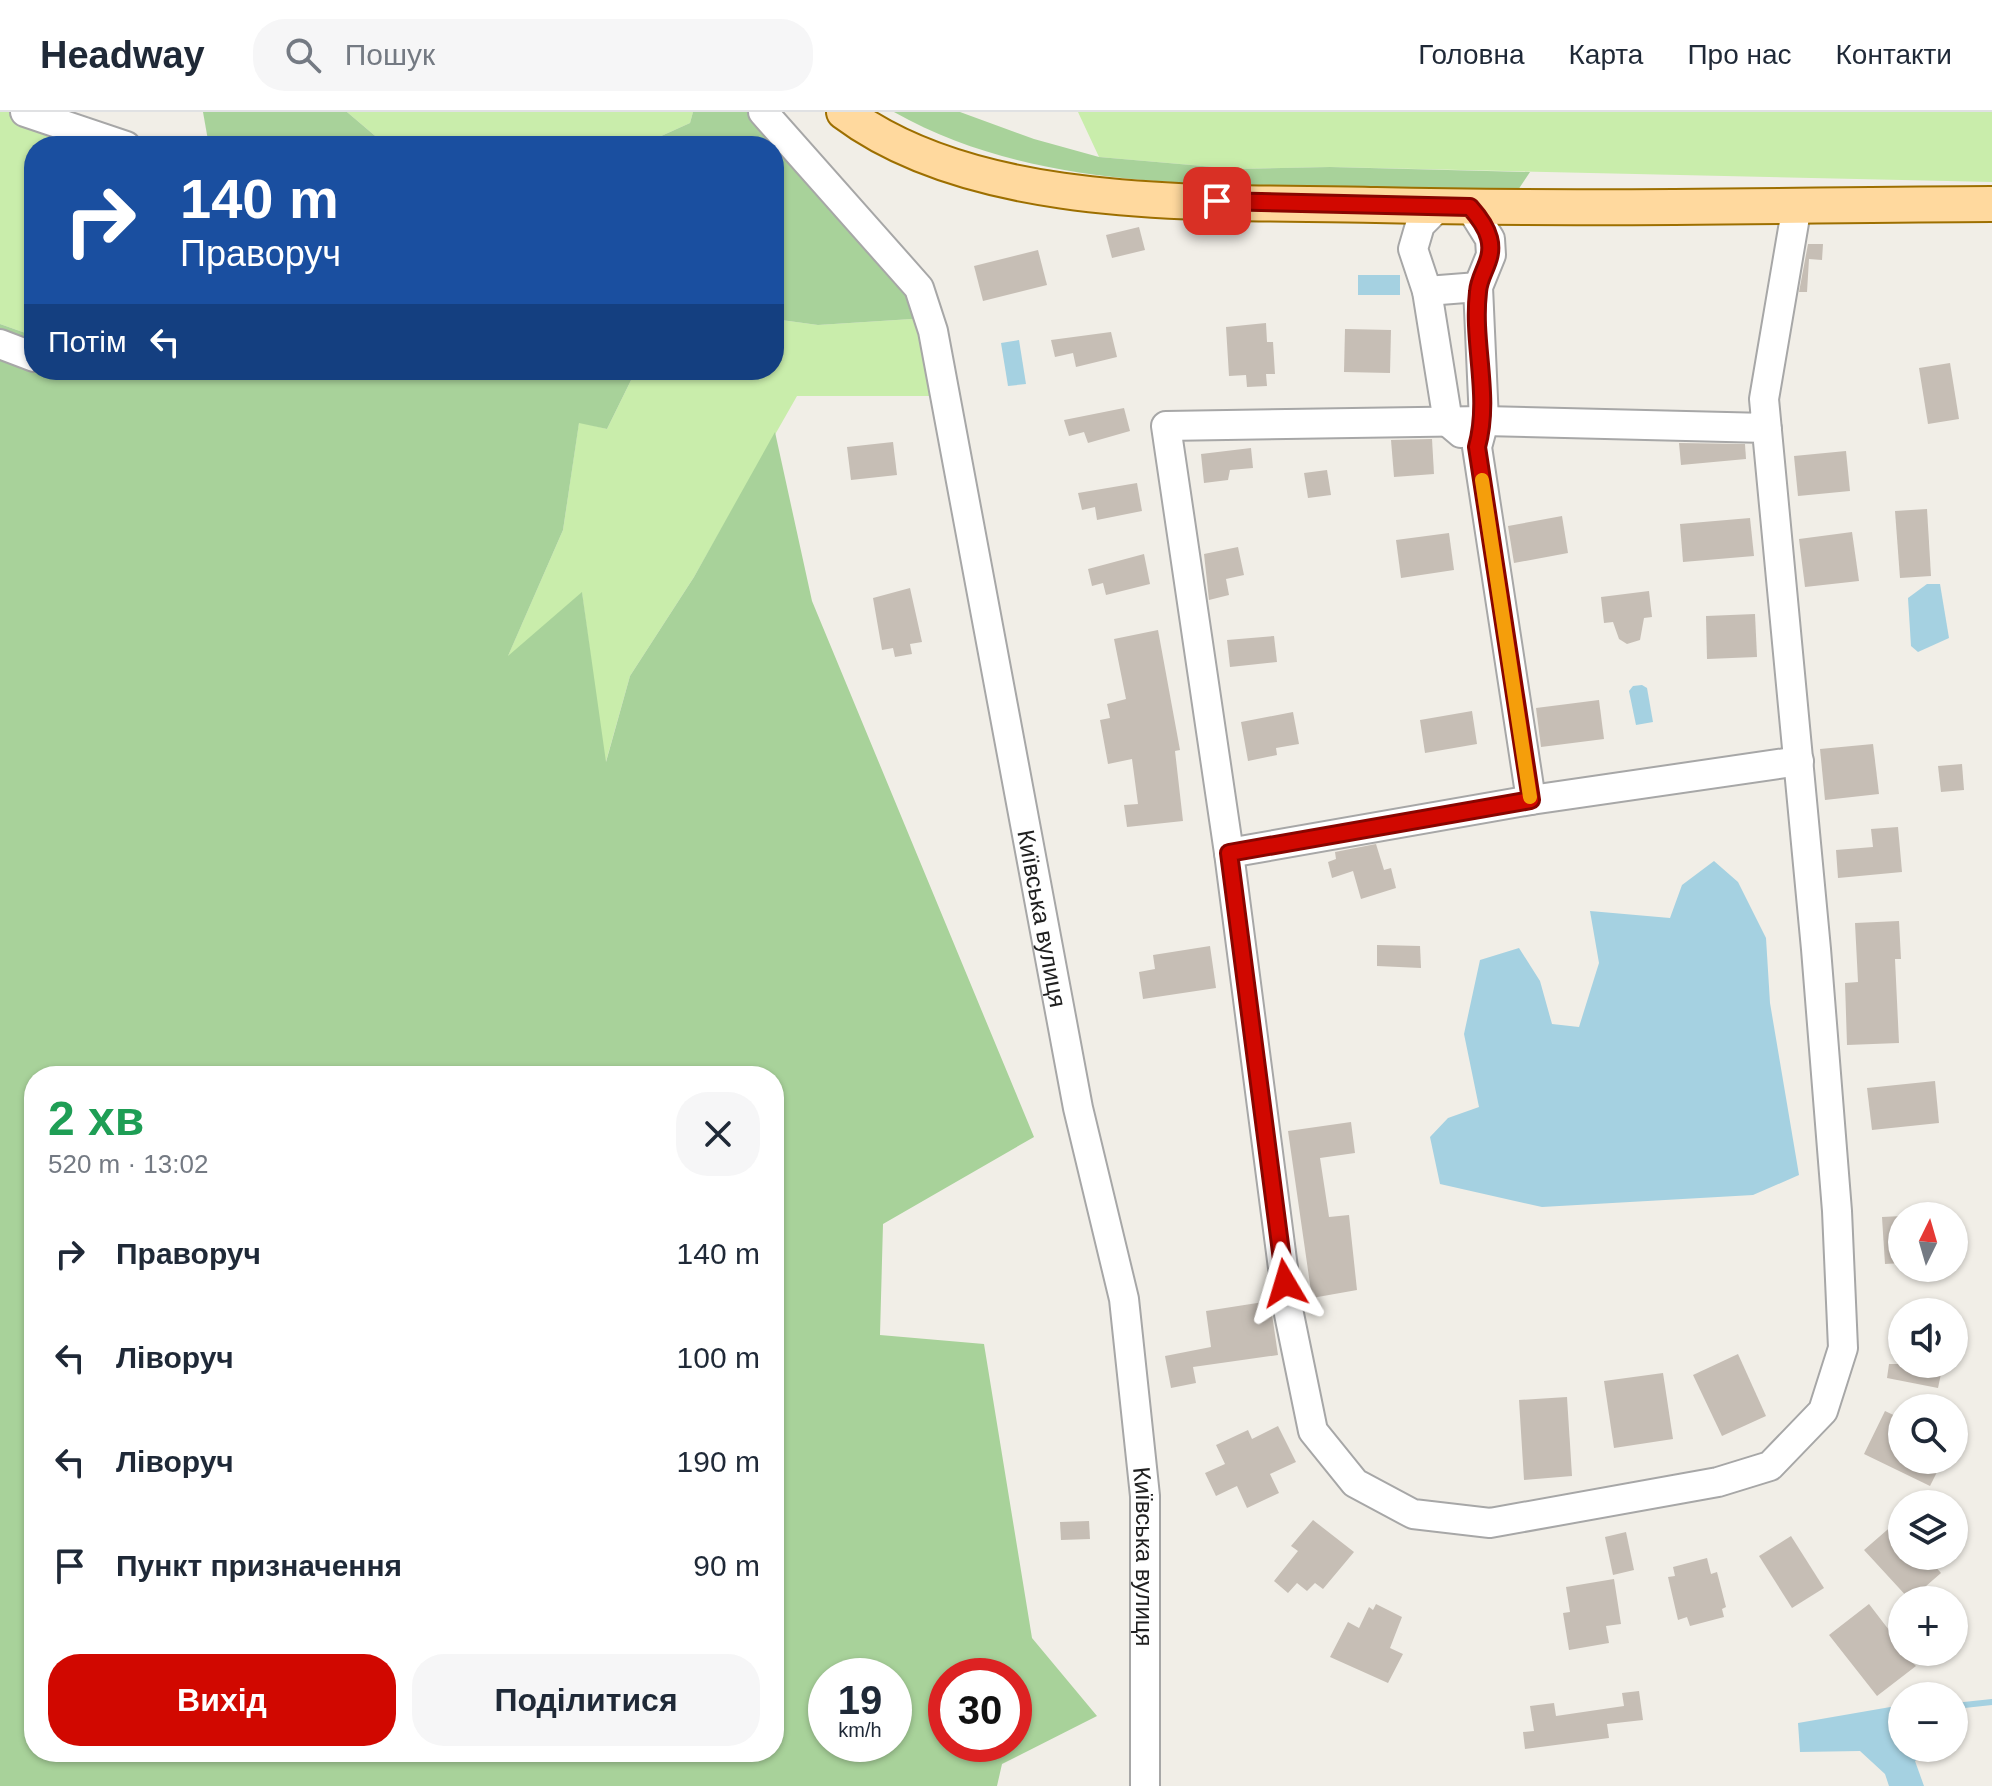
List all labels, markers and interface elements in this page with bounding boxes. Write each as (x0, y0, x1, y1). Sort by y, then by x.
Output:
search box (253, 19, 813, 91)
icon: search (281, 33, 325, 77)
text: Headway (40, 34, 205, 76)
text: Пошук (345, 38, 435, 71)
text: Головна (1418, 39, 1525, 70)
text: Карта (1569, 39, 1643, 70)
text: Про нас (1687, 39, 1792, 70)
text: Контакти (1836, 39, 1952, 70)
text: 140 m (180, 167, 339, 230)
pin (1183, 167, 1251, 235)
icon: right (48, 168, 152, 272)
icon: arrive (1195, 179, 1239, 223)
text: Праворуч (180, 233, 341, 274)
icon: left (143, 320, 187, 364)
text: Потім (48, 325, 127, 358)
street label: Київська вулиця (1013, 827, 1072, 1009)
text: 2 хв (48, 1092, 144, 1145)
button: close (676, 1092, 760, 1176)
text: 520 m · 13:02 (48, 1149, 208, 1179)
north arrow (1888, 1202, 1968, 1282)
map controls (1888, 1202, 1968, 1762)
icon: right (48, 1232, 92, 1276)
text: Праворуч (116, 1237, 261, 1270)
text: 140 m (677, 1237, 760, 1270)
position arrow (1243, 1241, 1327, 1325)
button: sound (1888, 1298, 1968, 1378)
icon: left (48, 1336, 92, 1380)
text: Ліворуч (116, 1341, 234, 1374)
text: 100 m (677, 1341, 760, 1374)
button: search (1888, 1394, 1968, 1474)
icon: left (48, 1440, 92, 1484)
text: Ліворуч (116, 1445, 234, 1478)
text: 190 m (677, 1445, 760, 1478)
street label: Київська вулиця (1128, 1465, 1159, 1647)
button: layers (1888, 1490, 1968, 1570)
icon: arrive (48, 1544, 92, 1588)
text: Пункт призначення (116, 1549, 402, 1582)
text: 90 m (693, 1549, 760, 1582)
button: + (1888, 1586, 1968, 1666)
button: Вихід (48, 1654, 396, 1746)
button: Поділитися (412, 1654, 760, 1746)
speed limit sign: 30 (928, 1658, 1032, 1762)
text: 19 (838, 1678, 882, 1722)
button: − (1888, 1682, 1968, 1762)
text: km/h (838, 1719, 882, 1741)

